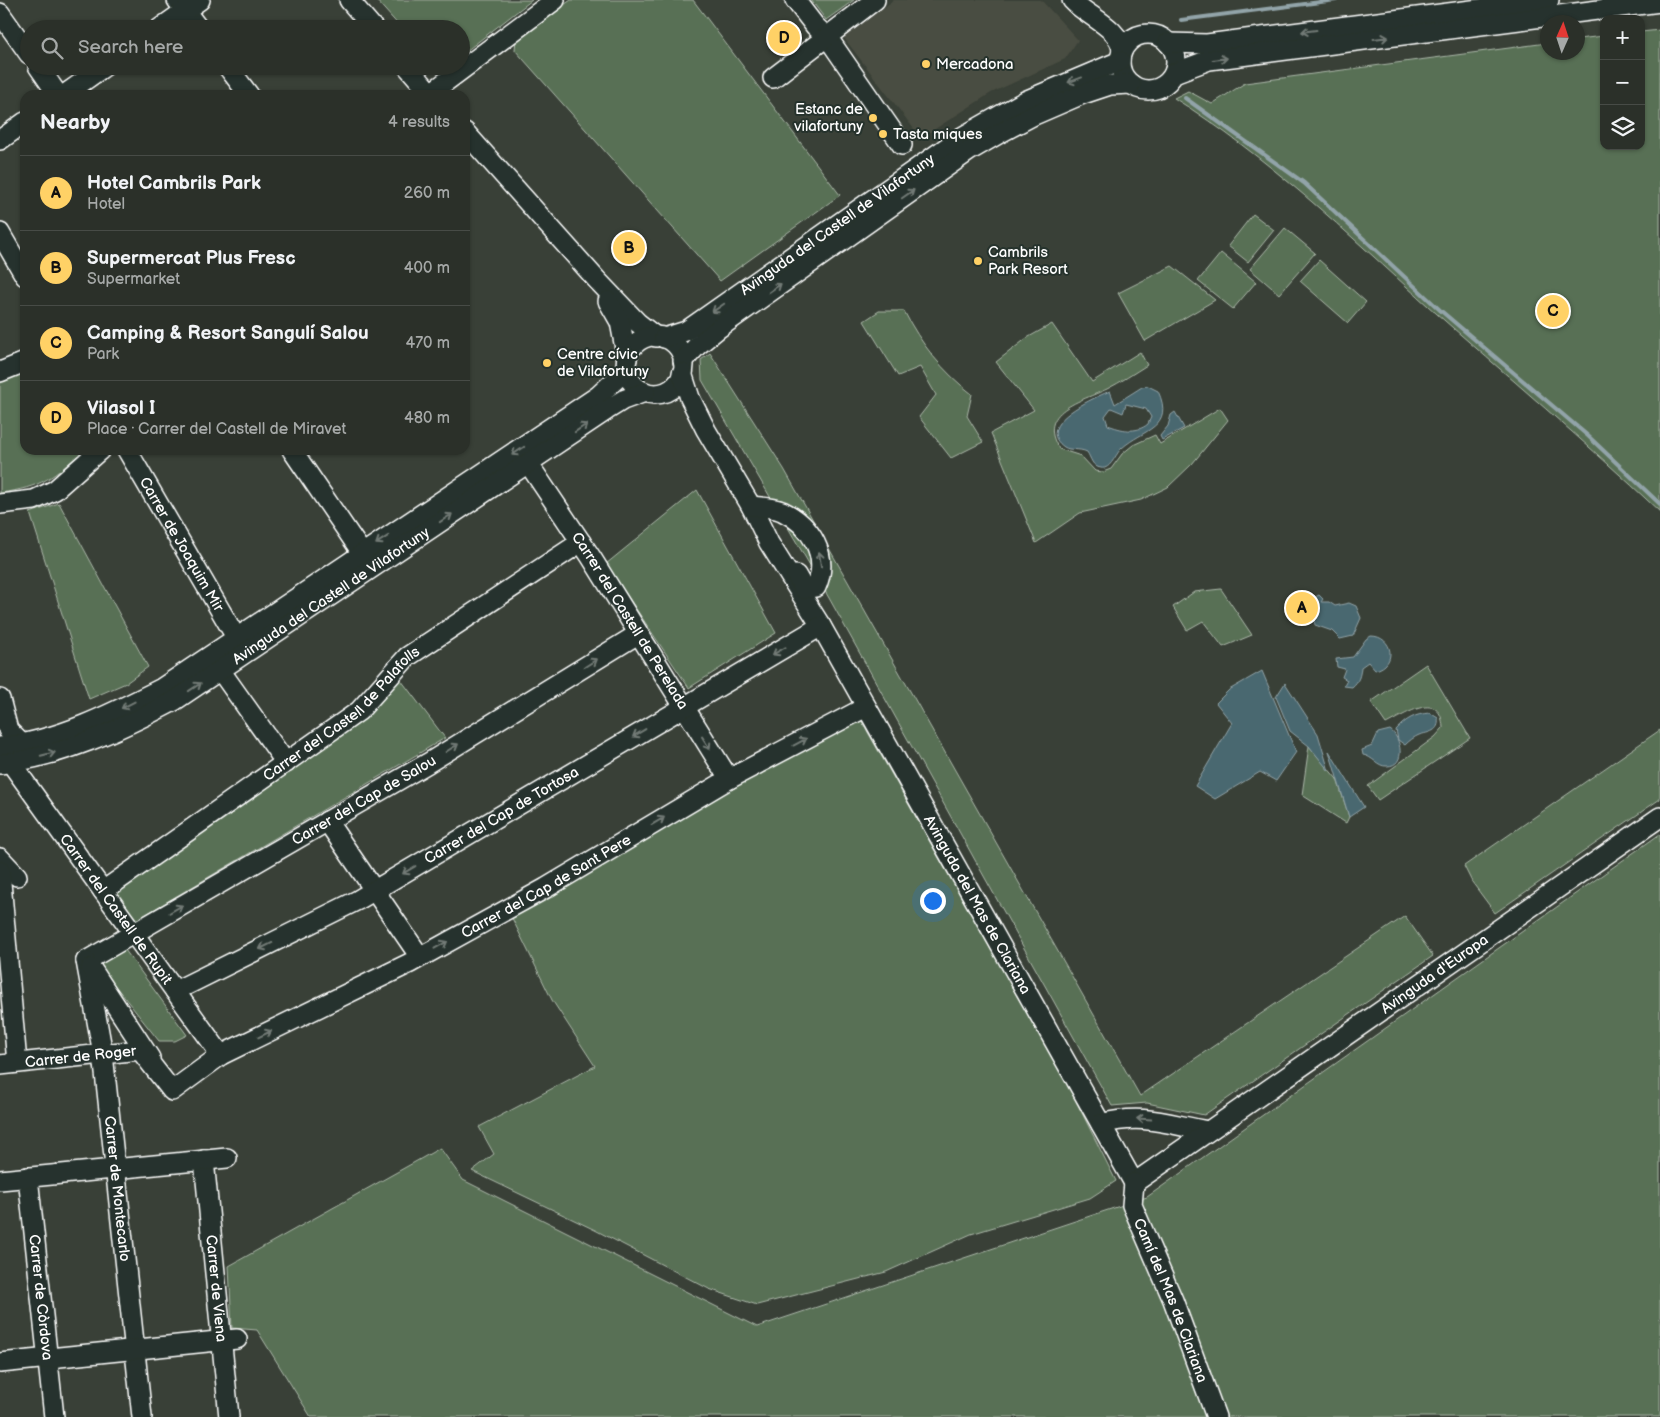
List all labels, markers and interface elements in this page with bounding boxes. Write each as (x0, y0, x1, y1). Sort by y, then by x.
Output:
north arrow (1540, 15, 1585, 60)
map controls (1600, 15, 1645, 150)
button: + (1600, 15, 1645, 60)
pin: D (768, 19, 800, 57)
search box (20, 20, 470, 75)
one-way arrow (1302, 26, 1318, 36)
one-way arrow (1373, 33, 1389, 43)
icon: search (38, 34, 66, 62)
text: Search here (78, 36, 183, 59)
one-way arrow (1211, 54, 1227, 64)
place label: Mercadona (936, 55, 1014, 74)
marker: Mercadona (920, 58, 932, 70)
button: − (1600, 60, 1645, 105)
one-way arrow (1068, 76, 1083, 85)
place label: Estanc de vilafortuny (793, 100, 863, 136)
button: layers (1600, 105, 1645, 150)
text: Nearby (40, 110, 110, 135)
marker: Estanc de vilafortuny (867, 112, 879, 124)
text: 4 results (388, 113, 450, 132)
place label: Tasta miques (893, 125, 983, 144)
marker: Tasta miques (877, 128, 889, 140)
street label: Avinguda del Castell de Vilafortuny (737, 150, 939, 300)
text: Hotel Cambrils Park (87, 172, 261, 195)
text: A (51, 184, 61, 203)
text: 260 m (404, 184, 450, 203)
one-way arrow (901, 189, 915, 199)
text: Hotel (87, 195, 125, 214)
pin: B (613, 229, 645, 267)
place label: Cambrils Park Resort (988, 243, 1068, 279)
text: Supermercat Plus Fresc (87, 247, 296, 270)
marker: Cambrils Park Resort (972, 255, 984, 267)
text: B (50, 259, 62, 278)
text: 400 m (404, 259, 450, 278)
text: Supermarket (87, 270, 180, 289)
one-way arrow (768, 283, 782, 293)
pin: C (1537, 292, 1569, 330)
one-way arrow (711, 303, 725, 313)
text: Camping & Resort Sangulí Salou (87, 322, 369, 345)
text: C (50, 334, 62, 353)
text: 470 m (405, 334, 450, 353)
text: Park (87, 345, 119, 364)
place label: Centre cívic de Vilafortuny (557, 345, 649, 381)
marker: Centre cívic de Vilafortuny (541, 357, 553, 369)
text: Vilasol I (87, 397, 155, 420)
text: D (50, 409, 62, 428)
text: 480 m (404, 409, 450, 428)
text: Place · Carrer del Castell de Miravet (87, 420, 346, 439)
one-way arrow (573, 422, 587, 432)
one-way arrow (511, 447, 525, 457)
street label: Carrer de Joaquim Mir (135, 474, 228, 616)
one-way arrow (438, 513, 452, 523)
street label: Avinguda del Castell de Vilafortuny (229, 523, 433, 669)
street label: Carrer del Castell de Perelada (567, 529, 692, 713)
one-way arrow (375, 536, 389, 546)
one-way arrow (815, 551, 825, 567)
pin: A (1286, 589, 1318, 627)
street label: Carrer del Castell de Palafolls (259, 642, 424, 786)
one-way arrow (772, 646, 787, 656)
one-way arrow (583, 657, 597, 667)
one-way arrow (187, 682, 201, 692)
one-way arrow (121, 701, 136, 711)
one-way arrow (632, 729, 647, 739)
one-way arrow (701, 736, 711, 750)
one-way arrow (792, 737, 807, 746)
one-way arrow (445, 742, 459, 752)
one-way arrow (39, 749, 55, 758)
street label: Carrer del Cap de Salou (288, 751, 440, 850)
street label: Carrer del Cap de Tortosa (421, 762, 582, 869)
street label: Avinguda del Mas de Clariana (919, 812, 1035, 998)
one-way arrow (650, 816, 665, 826)
street label: Carrer del Castell de Rupit (55, 830, 176, 989)
street label: Carrer del Cap de Sant Pere (458, 830, 635, 943)
one-way arrow (403, 865, 417, 875)
your location (920, 888, 946, 914)
one-way arrow (168, 903, 182, 913)
street label: Avinguda d'Europa (1377, 930, 1492, 1018)
one-way arrow (433, 940, 448, 950)
one-way arrow (259, 942, 274, 951)
one-way arrow (257, 1029, 272, 1039)
street label: Carrer de Roger (24, 1041, 138, 1072)
one-way arrow (1136, 1114, 1152, 1124)
street label: Carrer de Montecarlo (100, 1115, 134, 1263)
street label: Camí del Mas de Clariana (1129, 1215, 1212, 1385)
street label: Carrer de Còrdova (24, 1233, 57, 1361)
street label: Carrer de Viena (201, 1234, 231, 1343)

